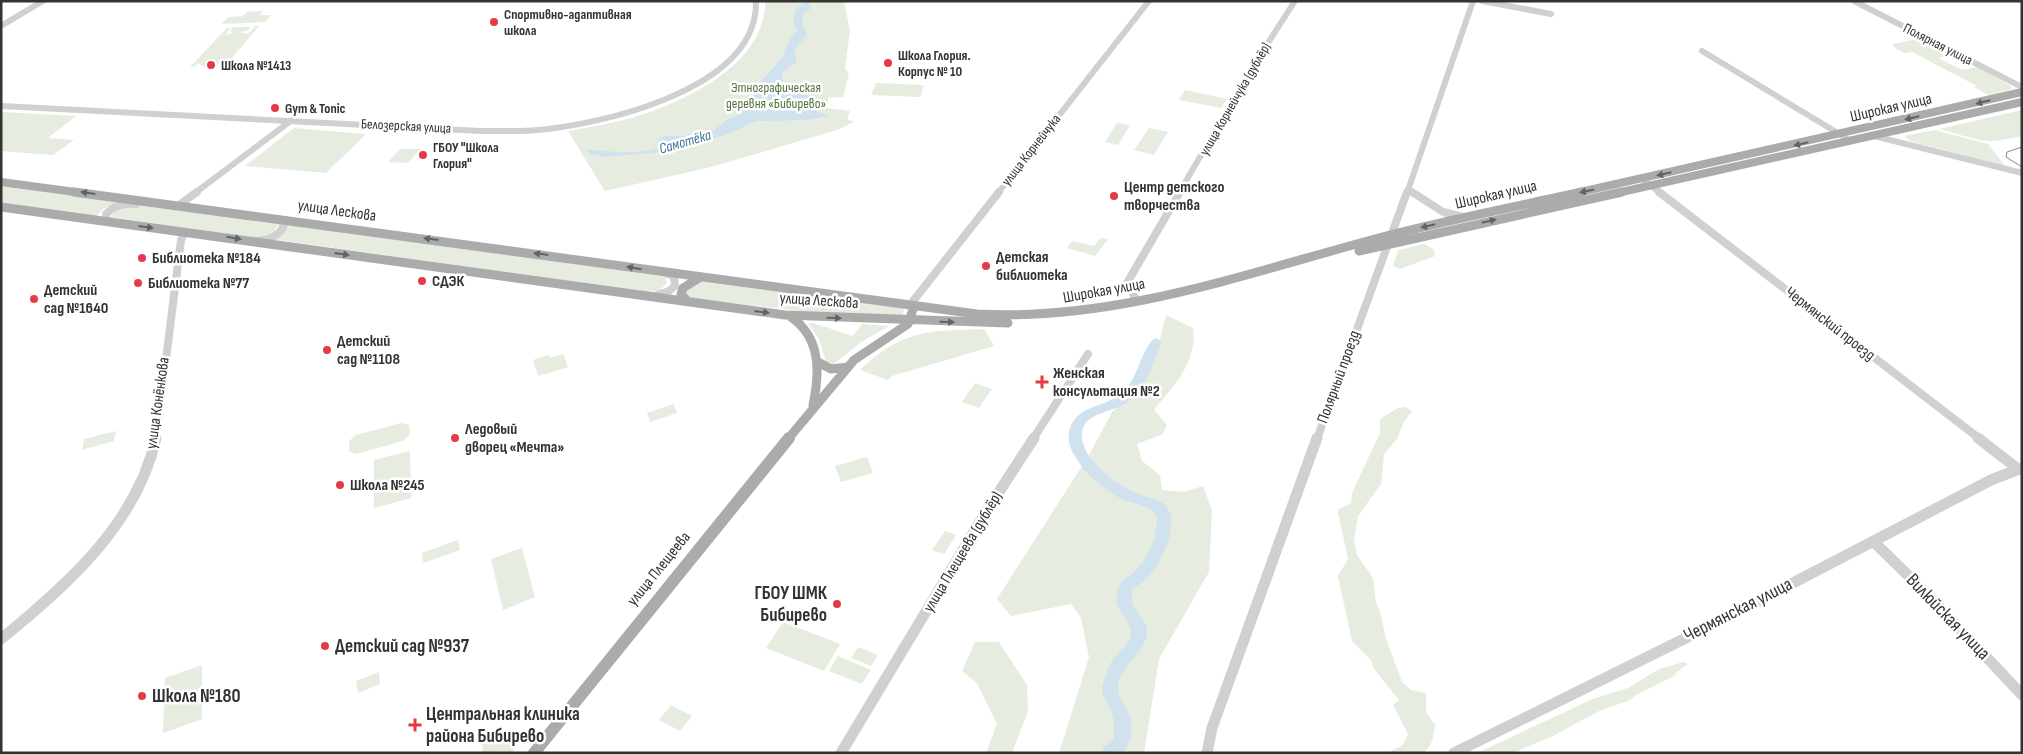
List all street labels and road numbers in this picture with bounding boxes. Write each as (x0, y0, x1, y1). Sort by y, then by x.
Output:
street label: Полярная улица (1901, 19, 1975, 69)
street label: улица Корнейчука (дублёр) (1196, 39, 1274, 159)
street label: Широкая улица (1848, 89, 1934, 127)
street label: улица Корнейчука (998, 111, 1064, 189)
street label: Белозерская улица (361, 115, 451, 137)
street label: Широкая улица (1453, 176, 1539, 214)
street label: улица Лескова (297, 196, 377, 226)
street label: Широкая улица (1061, 274, 1147, 308)
street label: Чермянский проезд (1781, 283, 1879, 365)
street label: улица Лескова (779, 289, 859, 313)
street label: Полярный проезд (1313, 328, 1365, 426)
street label: улица Конёнкова (142, 356, 174, 450)
street label: улица Плещеева (дублёр) (919, 488, 1007, 616)
street label: улица Плещеева (623, 528, 695, 610)
street label: Вилюйская улица (1901, 569, 1995, 665)
street label: Чермянская улица (1680, 573, 1796, 647)

